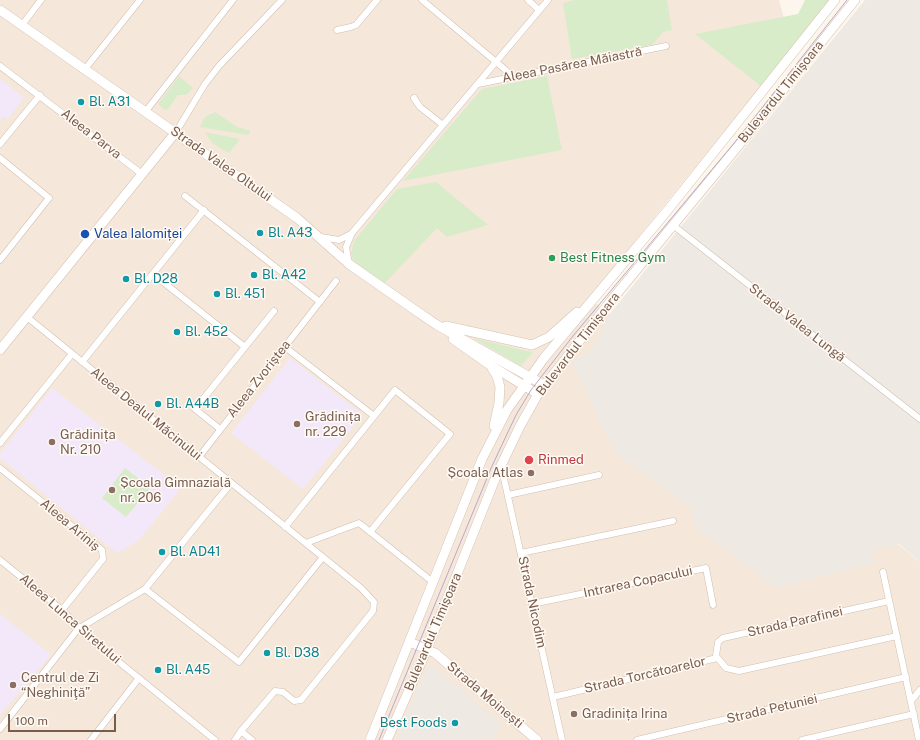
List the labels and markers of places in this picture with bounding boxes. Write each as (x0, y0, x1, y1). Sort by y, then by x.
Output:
place label: Bl. A31 (89, 94, 130, 110)
marker: Bl. A31 (76, 97, 86, 107)
place label: Bl. A43 (268, 225, 312, 241)
place label: Valea Ialomiței (94, 226, 182, 242)
marker: Valea Ialomiței (79, 228, 91, 240)
marker: Bl. A43 (255, 228, 265, 238)
place label: Best Fitness Gym (560, 250, 666, 266)
marker: Best Fitness Gym (547, 253, 557, 263)
place label: Bl. A42 (262, 267, 306, 283)
marker: Bl. A42 (249, 270, 259, 280)
place label: Bl. D28 (134, 271, 178, 287)
marker: Bl. D28 (121, 274, 131, 284)
place label: Bl. 451 (225, 286, 265, 302)
marker: Bl. 451 (212, 289, 222, 299)
place label: Bl. 452 (185, 324, 228, 340)
marker: Bl. 452 (172, 327, 182, 337)
place label: Bl. A44B (166, 396, 219, 412)
marker: Bl. A44B (153, 399, 163, 409)
place label: Grădinița nr. 229 (305, 409, 361, 440)
marker: Grădinița nr. 229 (292, 419, 302, 429)
place label: Grădinița Nr. 210 (60, 427, 116, 458)
marker: Grădinița Nr. 210 (47, 437, 57, 447)
place label: Rinmed (538, 452, 584, 468)
marker: Rinmed (523, 454, 535, 466)
place label: Școala Atlas (447, 465, 523, 481)
marker: Școala Atlas (526, 468, 536, 478)
place label: Școala Gimnazială nr. 206 (120, 475, 231, 506)
marker: Școala Gimnazială nr. 206 (107, 485, 117, 495)
place label: Bl. AD41 (170, 544, 221, 560)
marker: Bl. AD41 (157, 547, 167, 557)
place label: Bl. D38 (275, 645, 319, 661)
marker: Bl. D38 (262, 648, 272, 658)
place label: Bl. A45 (166, 662, 210, 678)
marker: Bl. A45 (153, 665, 163, 675)
place label: Centrul de Zi “Neghiniţă” (21, 670, 99, 701)
marker: Centrul de Zi “Neghiniţă” (8, 680, 18, 690)
place label: Gradinița Irina (582, 706, 668, 722)
marker: Gradinița Irina (569, 709, 579, 719)
place label: Best Foods (380, 715, 447, 731)
marker: Best Foods (450, 718, 460, 728)

